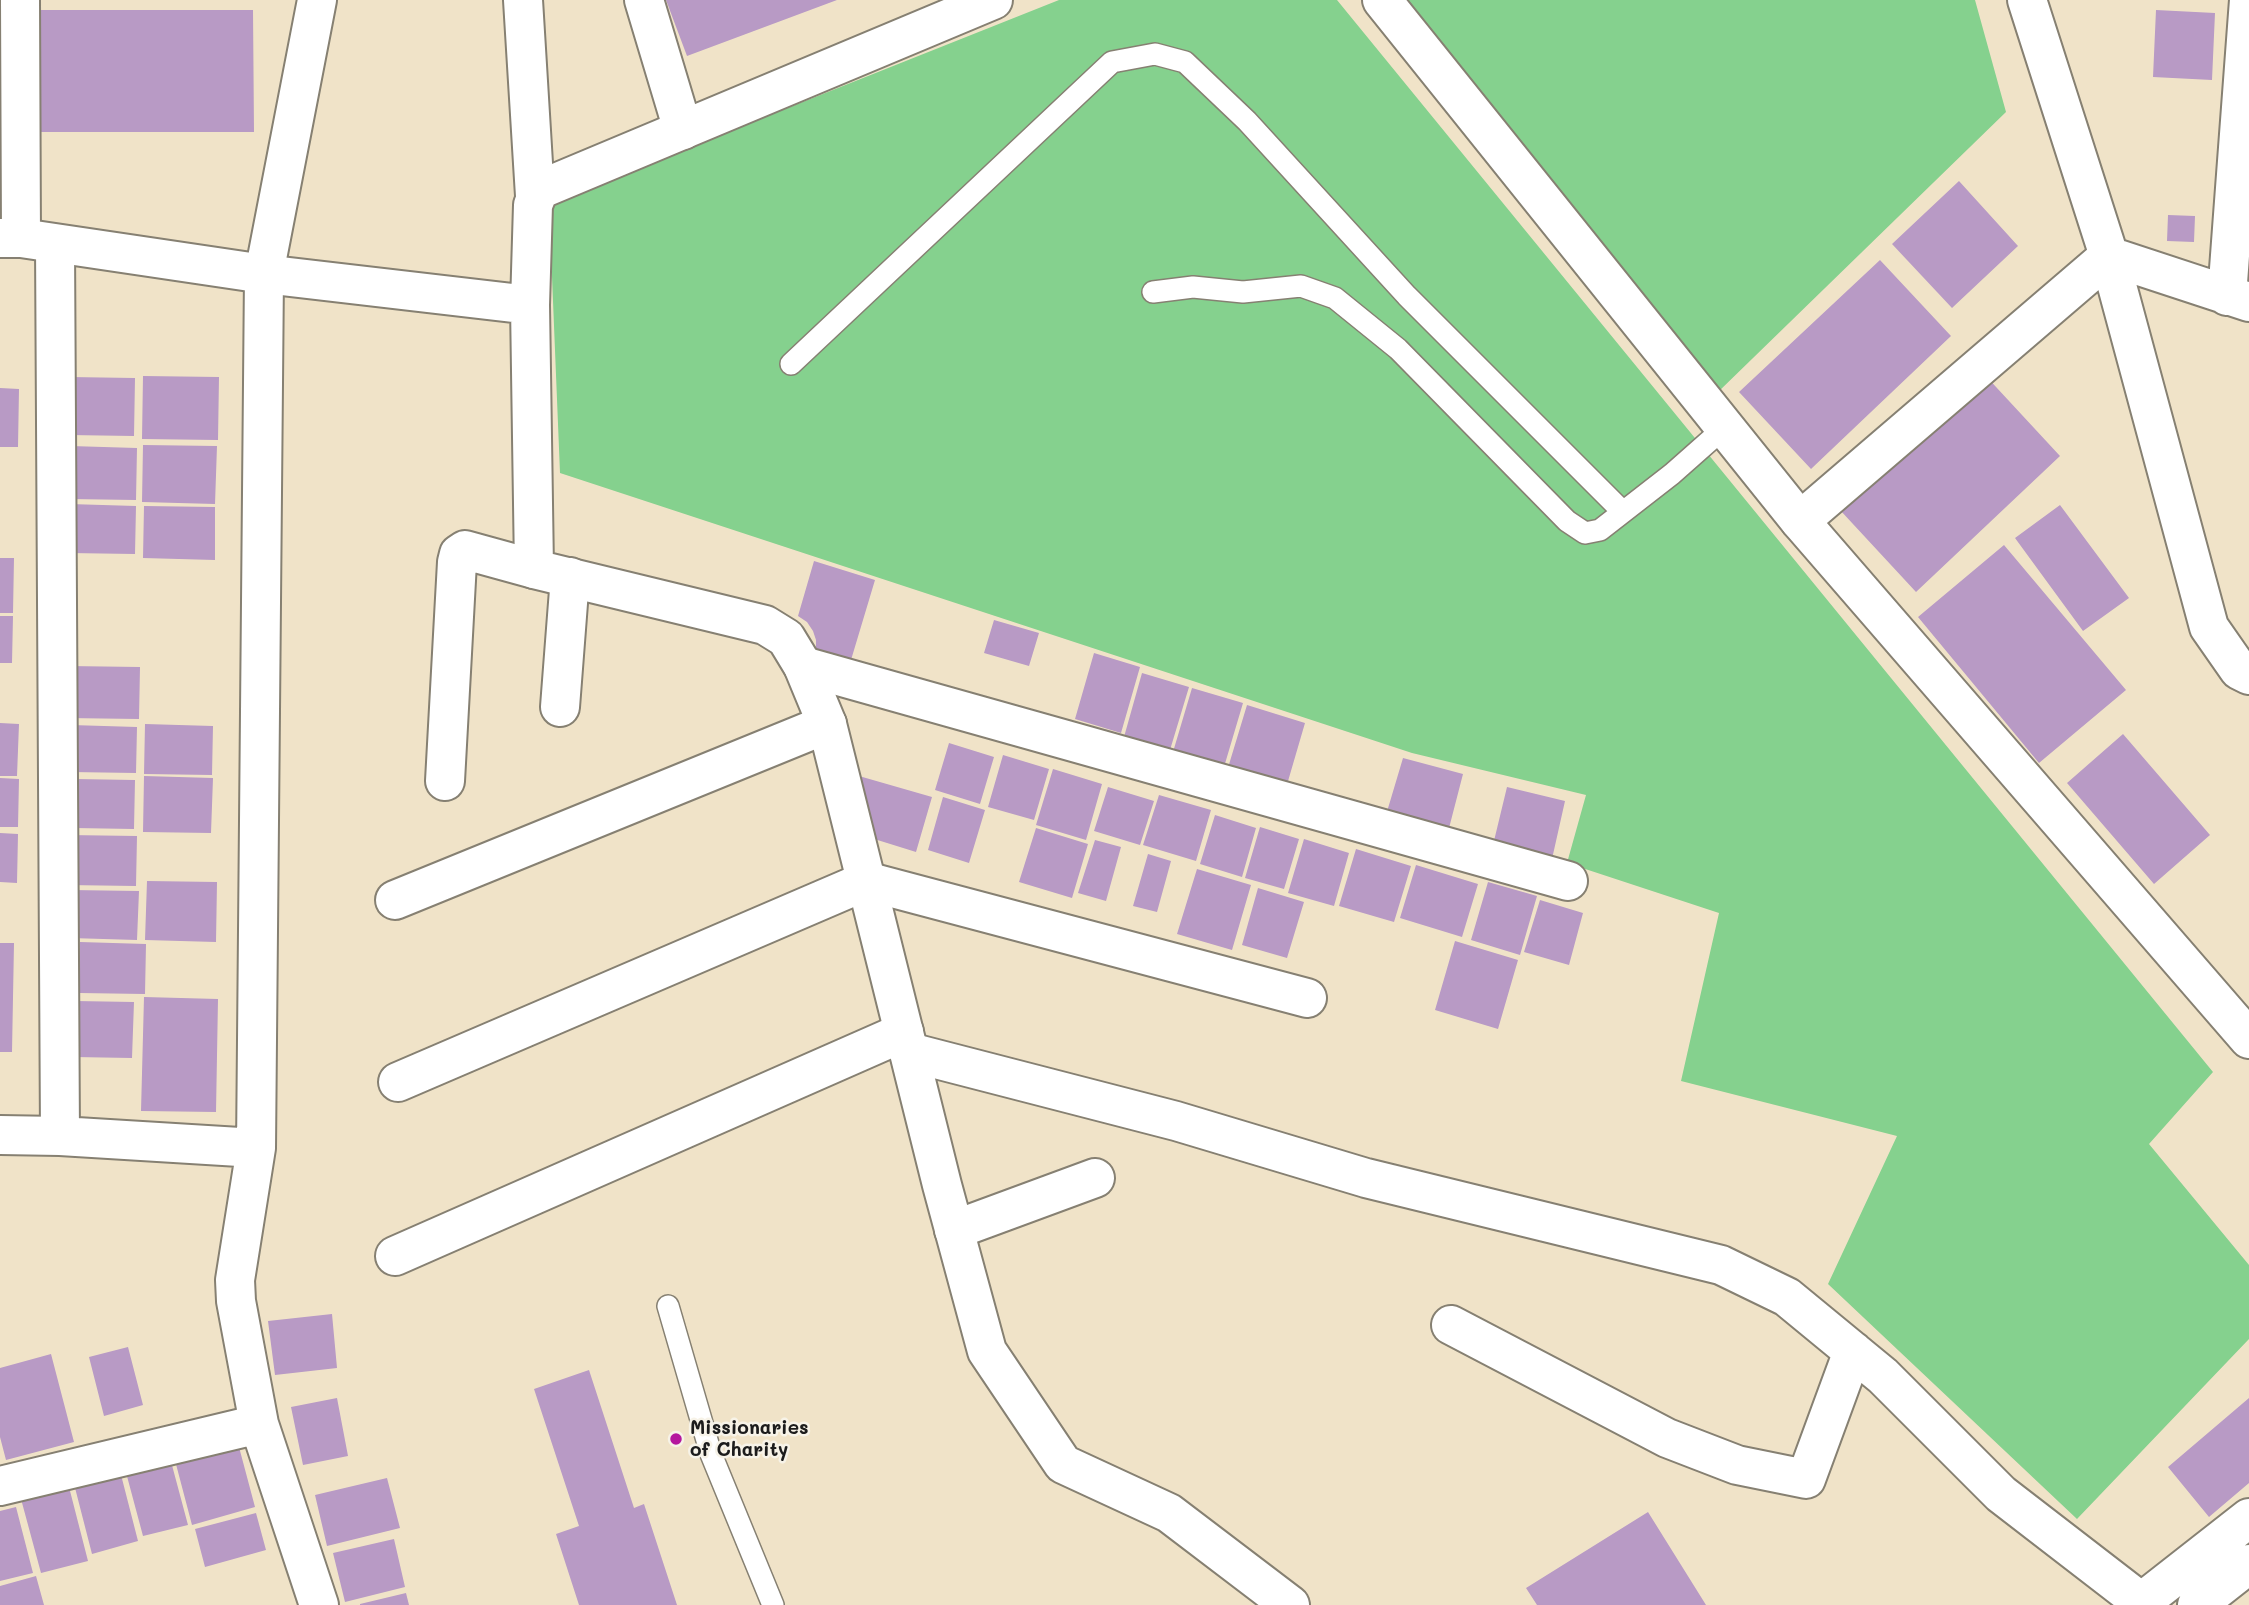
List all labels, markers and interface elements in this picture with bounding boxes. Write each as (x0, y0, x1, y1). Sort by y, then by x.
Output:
place label: Missionaries of Charity (690, 1417, 809, 1461)
marker: Missionaries of Charity (668, 1431, 684, 1447)

